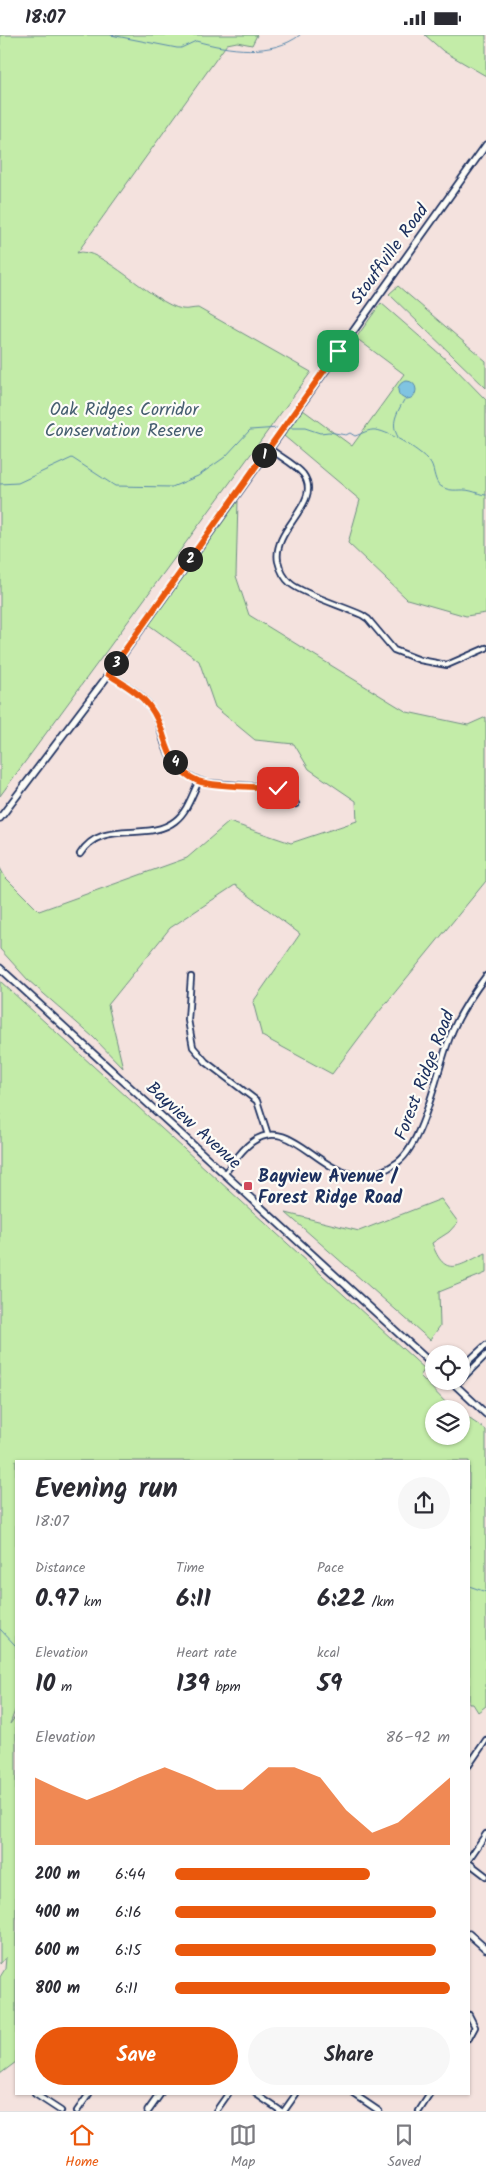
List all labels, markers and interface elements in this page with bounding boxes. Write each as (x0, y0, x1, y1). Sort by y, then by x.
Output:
text: 18:07 (25, 3, 65, 33)
street label: Stouffville Road (344, 197, 438, 312)
pin (317, 330, 359, 372)
icon: arrive (324, 337, 352, 365)
park label: Oak Ridges Corridor Conservation Reserve (45, 396, 203, 446)
pin: 1 (252, 443, 276, 467)
text: 1 (262, 444, 267, 466)
pin: 2 (178, 547, 202, 571)
text: 2 (186, 548, 195, 570)
pin: 3 (104, 651, 128, 675)
text: 3 (113, 652, 120, 674)
pin: 4 (162, 749, 188, 775)
text: 4 (172, 751, 179, 773)
pin (257, 767, 299, 809)
icon: check (264, 774, 292, 802)
street label: Forest Ridge Road (387, 1005, 464, 1145)
street label: Bayview Avenue (138, 1075, 248, 1177)
place label: Bayview Avenue / Forest Ridge Road (258, 1163, 402, 1213)
marker: Bayview Avenue / Forest Ridge Road (242, 1180, 254, 1192)
map controls (425, 1345, 470, 1445)
button: locate (425, 1345, 470, 1390)
button: layers (425, 1400, 470, 1445)
text: Evening run (35, 1467, 178, 1512)
button: share (398, 1477, 450, 1529)
text: 18:07 (35, 1509, 69, 1534)
text: Distance (35, 1557, 85, 1579)
text: Time (176, 1557, 204, 1579)
text: Pace (317, 1557, 344, 1579)
text: 0.97 (35, 1579, 78, 1619)
text: 6:11 (176, 1579, 211, 1619)
text: 6:22 (317, 1579, 366, 1619)
text: km (78, 1591, 102, 1613)
text: /km (366, 1591, 394, 1613)
text: Elevation (35, 1642, 88, 1664)
text: Heart rate (176, 1642, 237, 1664)
text: kcal (317, 1642, 340, 1664)
text: 10 (35, 1664, 55, 1704)
text: 139 (176, 1664, 210, 1704)
text: 59 (317, 1664, 342, 1704)
text: m (55, 1676, 72, 1698)
text: bpm (210, 1676, 241, 1698)
text: Elevation (35, 1725, 96, 1750)
text: 86–92 m (385, 1725, 450, 1750)
text: 200 m (35, 1862, 80, 1887)
text: 6:44 (115, 1862, 145, 1887)
text: 400 m (35, 1900, 79, 1925)
text: 6:16 (115, 1900, 142, 1925)
text: 600 m (35, 1938, 79, 1963)
text: 6:15 (115, 1938, 141, 1963)
text: 800 m (35, 1976, 80, 2001)
text: 6:11 (115, 1976, 138, 2001)
button: Save (35, 2027, 238, 2085)
button: Share (248, 2027, 450, 2085)
tab: Home (65, 2121, 98, 2173)
tab: Map (229, 2121, 257, 2173)
tab: Saved (388, 2121, 421, 2173)

